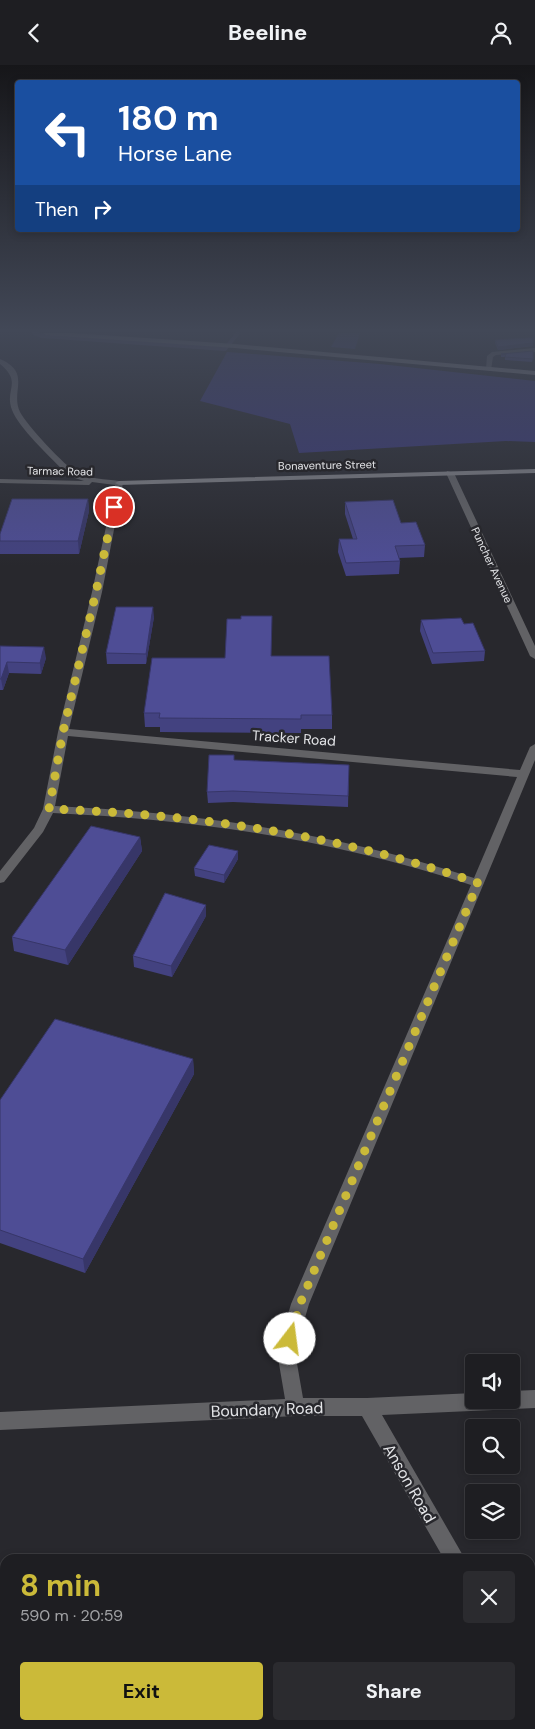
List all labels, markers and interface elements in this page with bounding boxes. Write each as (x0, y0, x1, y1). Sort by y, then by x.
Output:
text: Beeline (228, 18, 307, 47)
icon: back (20, 19, 48, 47)
icon: person (487, 19, 515, 47)
text: 180 m (118, 95, 219, 141)
icon: left (35, 100, 100, 165)
text: Horse Lane (118, 139, 232, 168)
icon: right (88, 195, 116, 223)
text: Then (35, 197, 78, 222)
street label: Bonaventure Street (278, 457, 376, 473)
street label: Tarmac Road (27, 463, 93, 479)
pin (93, 486, 135, 528)
icon: arrive (100, 493, 128, 521)
street label: Puncher Avenue (468, 525, 516, 605)
street label: Tracker Road (252, 726, 336, 750)
position arrow (263, 1312, 315, 1364)
map controls (465, 1354, 520, 1539)
button: sound (465, 1354, 520, 1409)
street label: Boundary Road (210, 1397, 324, 1422)
button: search (465, 1419, 520, 1474)
street label: Anson Road (378, 1440, 441, 1527)
button: layers (465, 1484, 520, 1539)
text: 8 min (20, 1566, 101, 1605)
button: close (463, 1571, 515, 1623)
text: 590 m · 20:59 (20, 1605, 123, 1626)
button: Exit (20, 1662, 263, 1720)
button: Share (273, 1662, 515, 1720)

